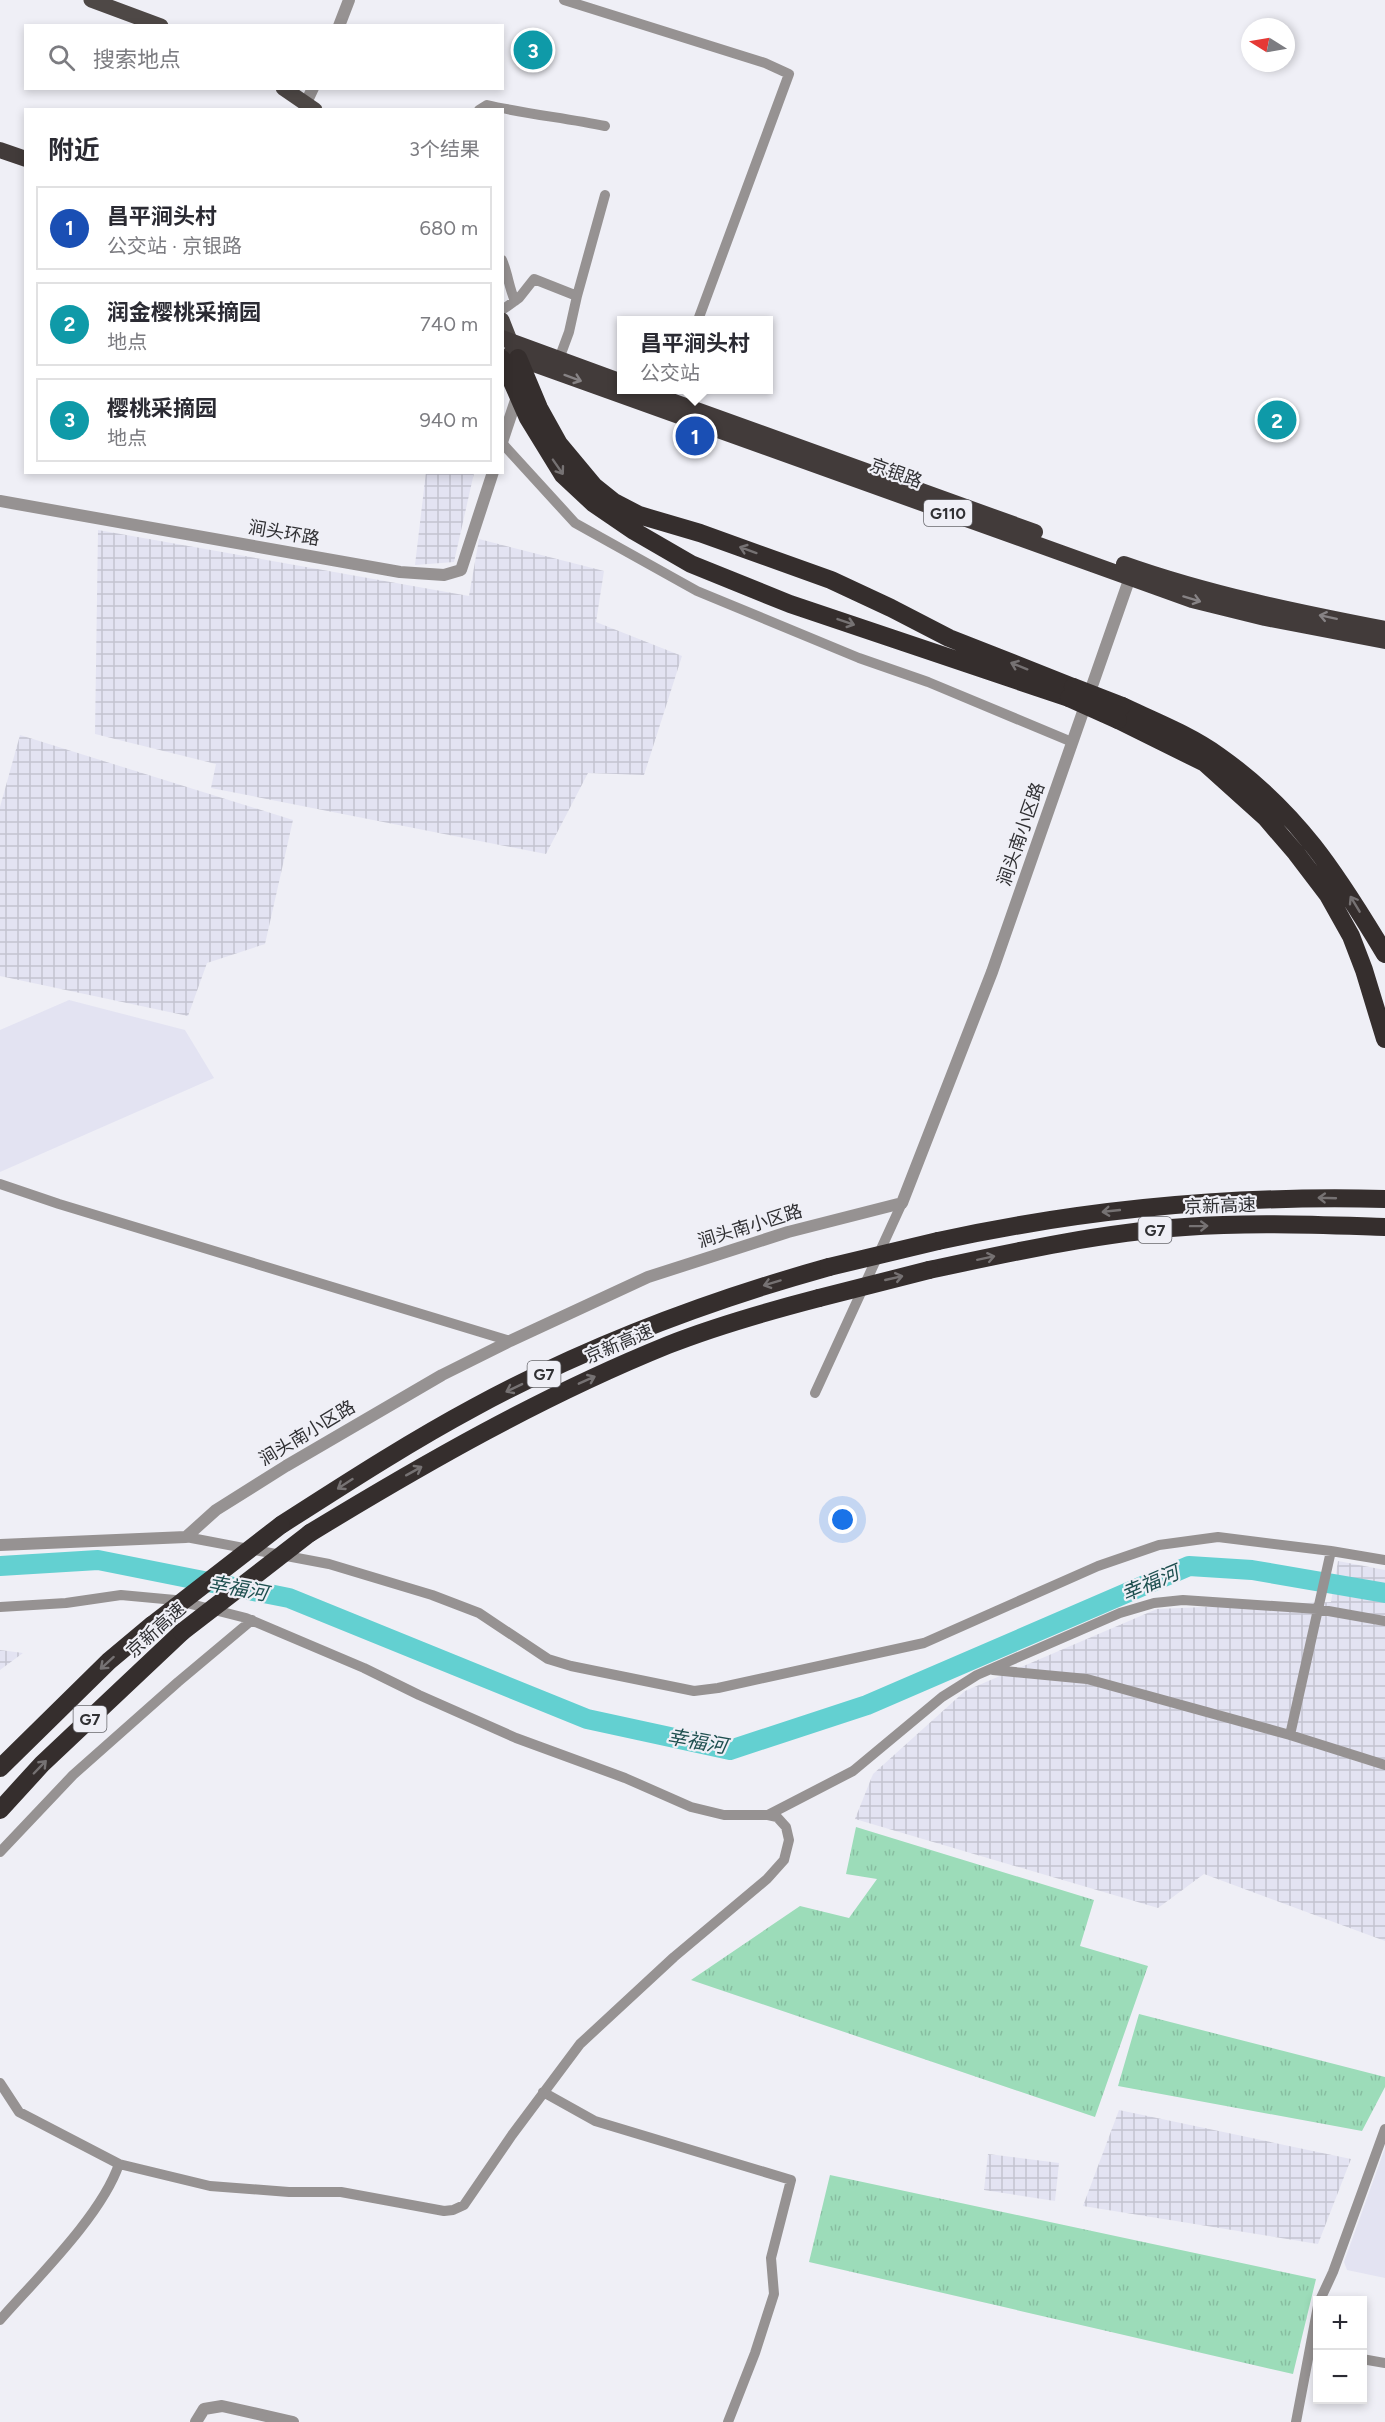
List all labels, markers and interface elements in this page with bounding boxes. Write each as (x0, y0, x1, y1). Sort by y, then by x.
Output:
north arrow (1241, 18, 1295, 72)
search box (24, 24, 504, 90)
pin: 3 (514, 28, 552, 72)
icon: search (45, 41, 78, 74)
text: 搜索地点 (93, 46, 181, 73)
text: 附近 (48, 134, 100, 166)
text: 3个结果 (409, 137, 480, 161)
text: 昌平涧头村 (107, 203, 217, 230)
text: 1 (65, 216, 74, 240)
text: 680 m (420, 216, 478, 240)
text: 公交站 · 京银路 (107, 234, 242, 258)
text: 润金樱桃采摘园 (107, 299, 261, 326)
text: 2 (64, 312, 75, 336)
text: 740 m (420, 312, 478, 336)
popup (617, 316, 773, 394)
text: 地点 (107, 330, 147, 354)
text: 昌平涧头村 (640, 330, 750, 357)
text: 公交站 (640, 361, 700, 385)
one-way arrow (563, 374, 582, 385)
text: 樱桃采摘园 (107, 395, 217, 422)
pin: 2 (1258, 398, 1296, 442)
text: 3 (64, 408, 75, 432)
text: 940 m (419, 408, 478, 432)
pin: 1 (676, 414, 714, 458)
text: 地点 (107, 426, 147, 450)
street label: 京银路 (867, 453, 925, 493)
one-way arrow (552, 458, 564, 475)
road number: G110 (924, 500, 972, 526)
street label: 涧头环路 (247, 516, 321, 550)
one-way arrow (739, 544, 758, 555)
one-way arrow (1182, 594, 1201, 605)
one-way arrow (1318, 611, 1337, 623)
one-way arrow (836, 618, 855, 629)
one-way arrow (1010, 659, 1029, 670)
street label: 涧头南小区路 (993, 779, 1049, 889)
one-way arrow (1349, 896, 1361, 913)
one-way arrow (1317, 1192, 1337, 1203)
street label: 京新高速 (1184, 1194, 1256, 1218)
street label: 涧头南小区路 (695, 1200, 805, 1252)
one-way arrow (1102, 1206, 1122, 1217)
road number: G7 (1138, 1217, 1172, 1243)
one-way arrow (1189, 1221, 1209, 1232)
one-way arrow (976, 1251, 995, 1263)
one-way arrow (884, 1272, 903, 1283)
one-way arrow (763, 1278, 782, 1289)
street label: 京新高速 (582, 1320, 656, 1368)
road number: G7 (528, 1361, 560, 1387)
one-way arrow (577, 1374, 596, 1385)
one-way arrow (506, 1383, 524, 1395)
street label: 涧头南小区路 (255, 1396, 359, 1470)
one-way arrow (405, 1464, 422, 1476)
one-way arrow (337, 1478, 354, 1490)
your location (828, 1505, 857, 1534)
water label: 幸福河 (1118, 1559, 1186, 1606)
water label: 幸福河 (206, 1570, 274, 1606)
street label: 京新高速 (122, 1598, 190, 1662)
one-way arrow (100, 1656, 115, 1670)
road number: G7 (74, 1706, 106, 1732)
water label: 幸福河 (665, 1724, 733, 1759)
one-way arrow (33, 1759, 47, 1774)
map controls (1313, 2296, 1367, 2404)
button: + (1313, 2296, 1367, 2350)
button: − (1313, 2350, 1367, 2404)

